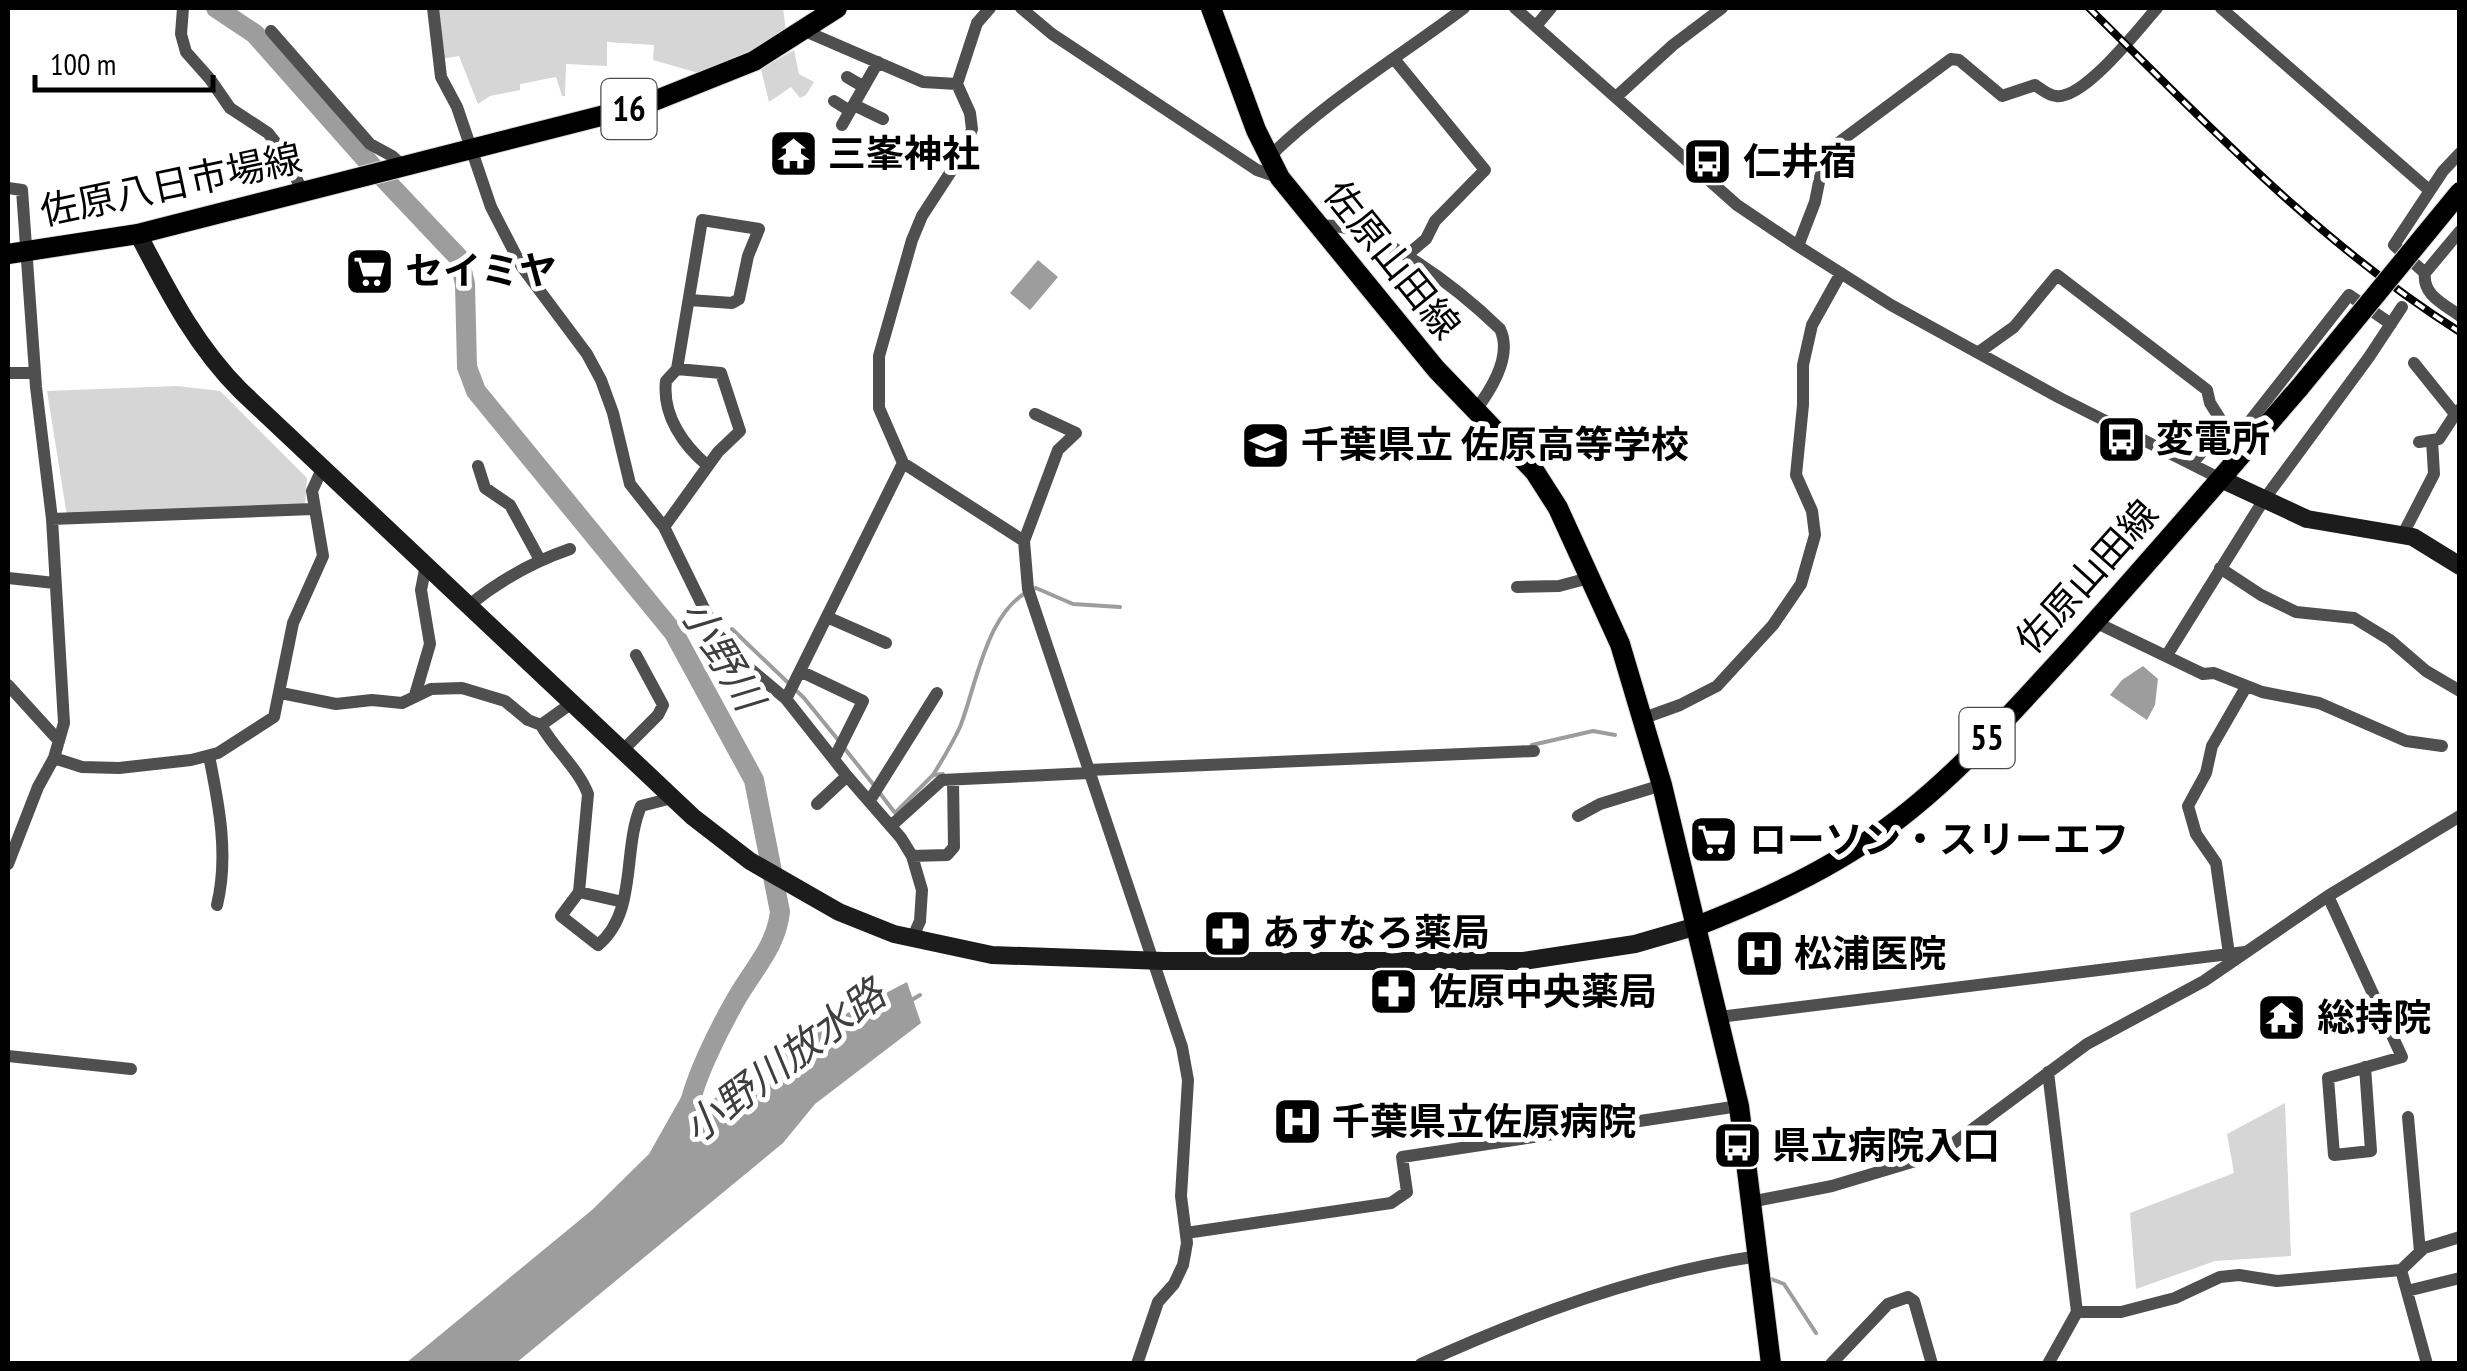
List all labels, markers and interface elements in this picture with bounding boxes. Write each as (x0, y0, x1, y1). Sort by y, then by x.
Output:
scale bar (35, 30, 212, 92)
text: 100 m (50, 44, 116, 83)
road number: 16 (602, 79, 656, 139)
temple icon: 三峯神社 (767, 128, 819, 180)
place label: 三峯神社 (828, 128, 980, 177)
street label: 佐原八日市場線 (35, 132, 306, 235)
bus stop icon: 仁井宿 (1682, 136, 1734, 188)
place label: 仁井宿 (1743, 136, 1857, 185)
street label: 佐原山田線 (1314, 170, 1472, 348)
supermarket icon: セイミヤ (344, 245, 396, 297)
place label: セイミヤ (405, 245, 557, 294)
bus stop icon: 変電所 (2095, 413, 2147, 465)
place label: 変電所 (2156, 413, 2270, 462)
school or university icon: 千葉県立 佐原高等学校 (1240, 419, 1292, 471)
place label: 千葉県立 佐原高等学校 (1301, 419, 1689, 468)
street label: 佐原山田線 (2004, 489, 2168, 663)
water label: 小野川 (670, 590, 778, 723)
road number: 55 (1960, 708, 2014, 768)
supermarket icon: ローソン・スリーエフ (1688, 814, 1740, 866)
place label: ローソン・スリーエフ (1749, 814, 2129, 863)
pharmacy icon: あすなろ薬局 (1201, 907, 1253, 959)
place label: あすなろ薬局 (1262, 907, 1490, 956)
hospital icon: 松浦医院 (1733, 928, 1785, 980)
place label: 松浦医院 (1794, 928, 1946, 977)
water label: 小野川放水路 (672, 965, 897, 1153)
pharmacy icon: 佐原中央薬局 (1368, 966, 1420, 1018)
place label: 佐原中央薬局 (1429, 966, 1657, 1015)
temple icon: 総持院 (2256, 992, 2308, 1044)
place label: 総持院 (2317, 992, 2431, 1041)
hospital icon: 千葉県立佐原病院 (1271, 1096, 1323, 1148)
place label: 千葉県立佐原病院 (1332, 1096, 1636, 1145)
bus stop icon: 県立病院入口 (1711, 1120, 1763, 1172)
place label: 県立病院入口 (1772, 1120, 2000, 1169)

